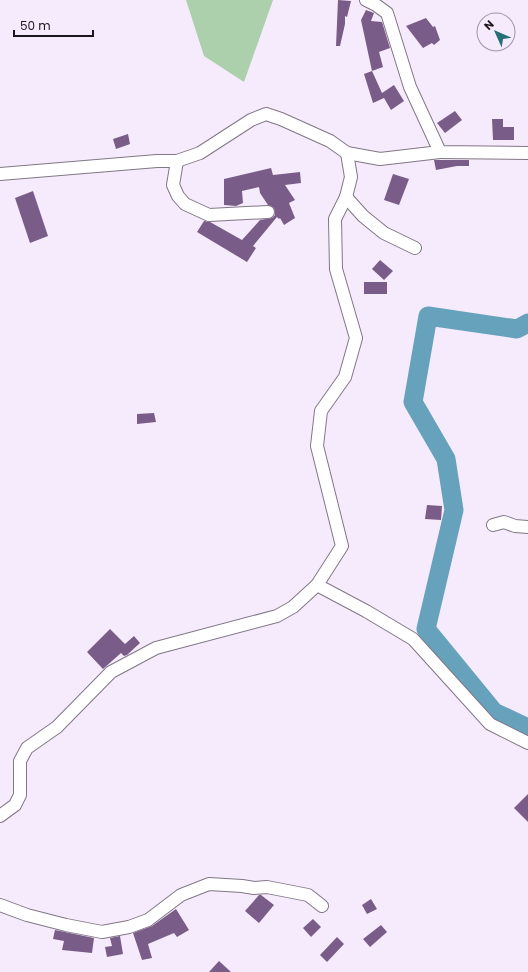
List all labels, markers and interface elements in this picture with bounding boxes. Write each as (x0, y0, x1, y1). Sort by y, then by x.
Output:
scale bar (14, 12, 93, 38)
north arrow (476, 12, 516, 52)
text: N (480, 16, 498, 34)
text: 50 m (20, 17, 51, 34)

